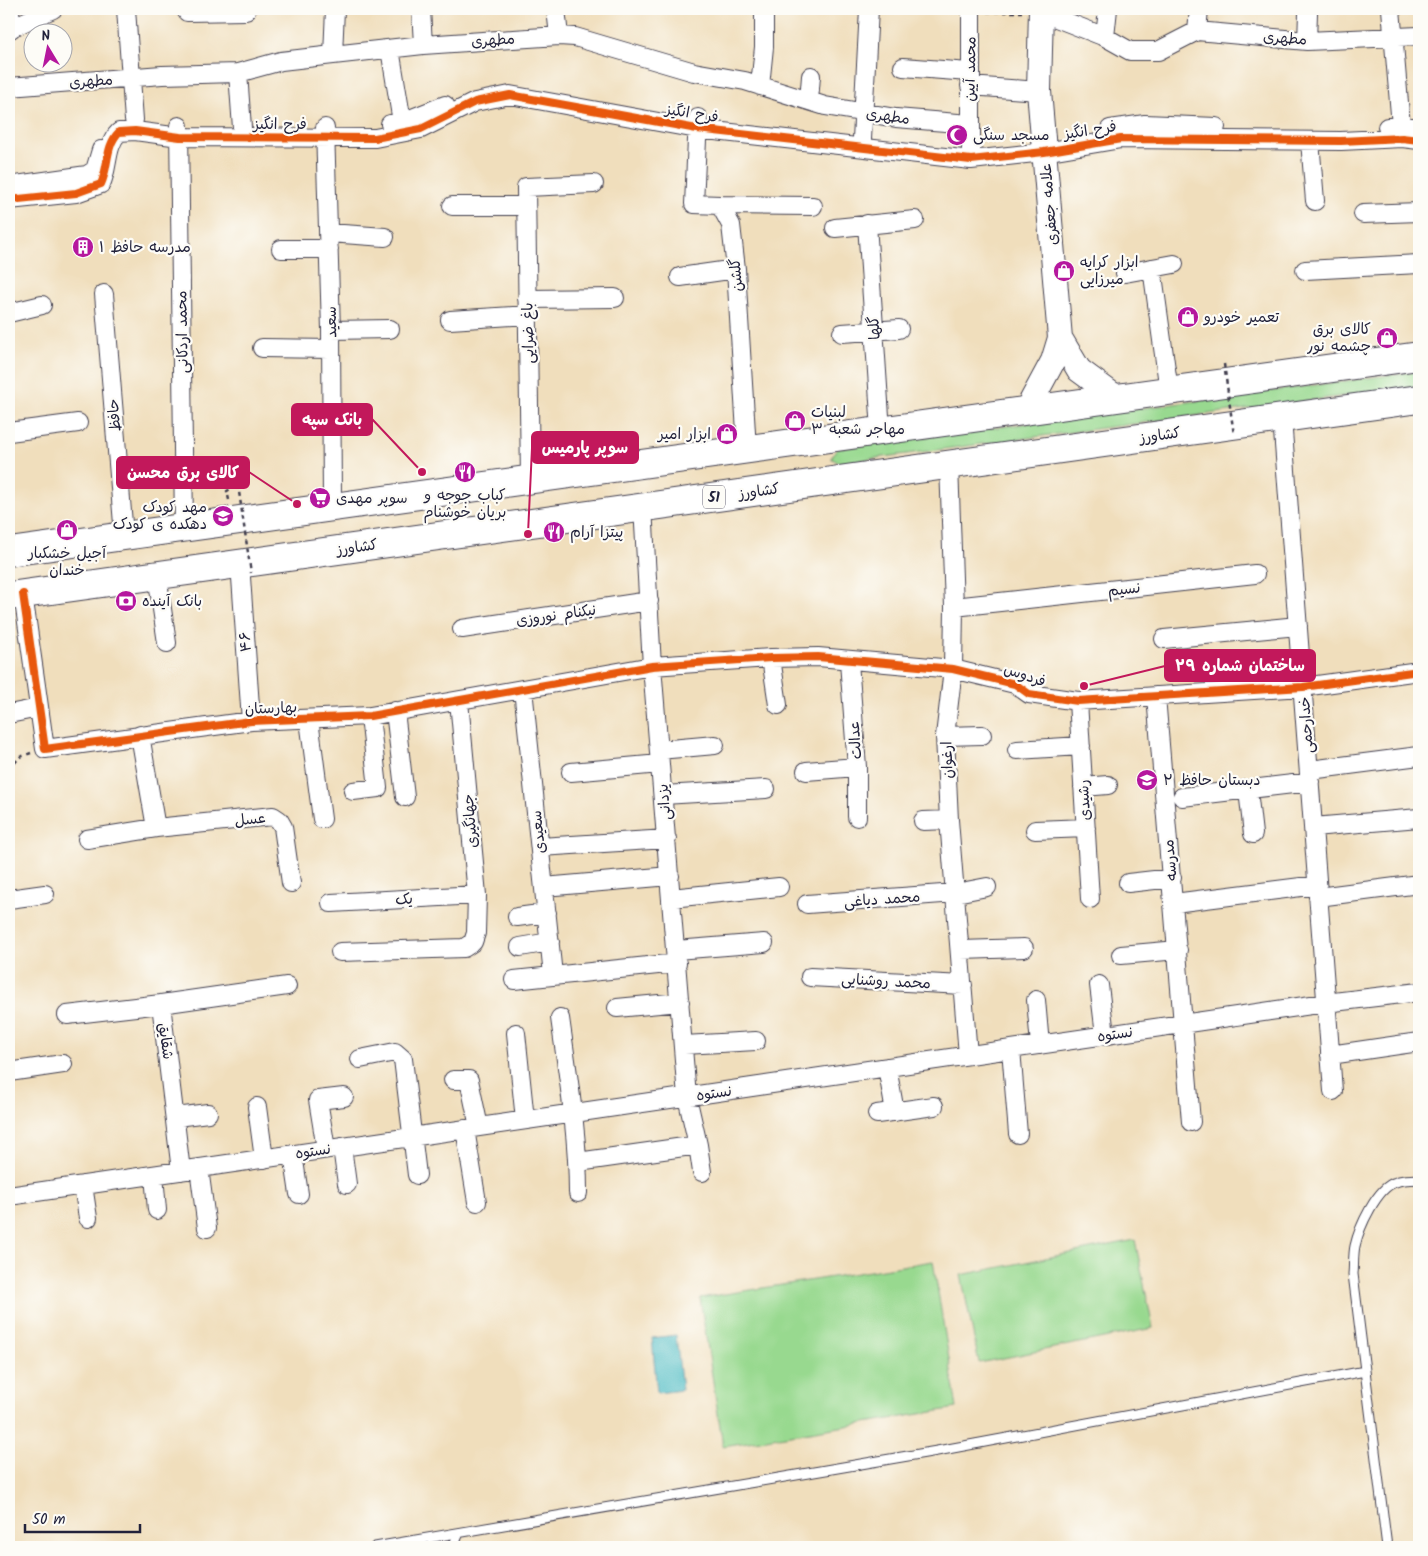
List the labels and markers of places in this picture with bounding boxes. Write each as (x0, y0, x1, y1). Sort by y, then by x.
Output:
mosque icon: مسجد سنگی (945, 123, 969, 147)
place label: مسجد سنگی (973, 124, 1050, 148)
building icon: مدرسه حافظ ۱ (71, 235, 95, 259)
place label: مدرسه حافظ ۱ (99, 236, 191, 260)
place label: ابزار کرایه میرزایی (1080, 251, 1138, 292)
shop icon: ابزار کرایه میرزایی (1052, 259, 1076, 283)
shop icon: تعمیر خودرو (1176, 305, 1200, 329)
place label: تعمیر خودرو (1203, 306, 1280, 330)
place label: کالای برق چشمه نور (1306, 318, 1371, 359)
shop icon: کالای برق چشمه نور (1375, 326, 1399, 350)
place label: لبنیات مهاجر شعبه ۳ (811, 401, 905, 442)
callout: بانک سپه (292, 404, 372, 435)
shop icon: لبنیات مهاجر شعبه ۳ (783, 409, 807, 433)
shop icon: ابزار امیر (715, 422, 739, 446)
place label: ابزار امیر (656, 423, 711, 447)
callout: سوپر پارمیس (532, 432, 638, 463)
callout: کالای برق محسن (117, 457, 249, 488)
restaurant icon: کباب جوجه و بریان خوشنام (453, 460, 477, 484)
place label: کباب جوجه و بریان خوشنام (423, 484, 506, 525)
supermarket icon: سوپر مهدی (308, 486, 332, 510)
place label: سوپر مهدی (336, 487, 408, 511)
place label: مهد کودک دهکده ی کودک (113, 496, 207, 537)
school or university icon: مهد کودک دهکده ی کودک (211, 504, 235, 528)
shop icon: آجیل خشکبار خندان (55, 518, 79, 542)
restaurant icon: پیتزا آرام (542, 520, 566, 544)
place label: پیتزا آرام (570, 521, 623, 545)
place label: آجیل خشکبار خندان (27, 542, 107, 583)
bank icon: بانک آینده (114, 589, 138, 613)
place label: بانک آینده (142, 590, 202, 614)
callout: ساختمان شماره ۲۹ (1165, 650, 1315, 681)
school or university icon: دبستان حافظ ۲ (1135, 768, 1159, 792)
place label: دبستان حافظ ۲ (1163, 769, 1261, 793)

